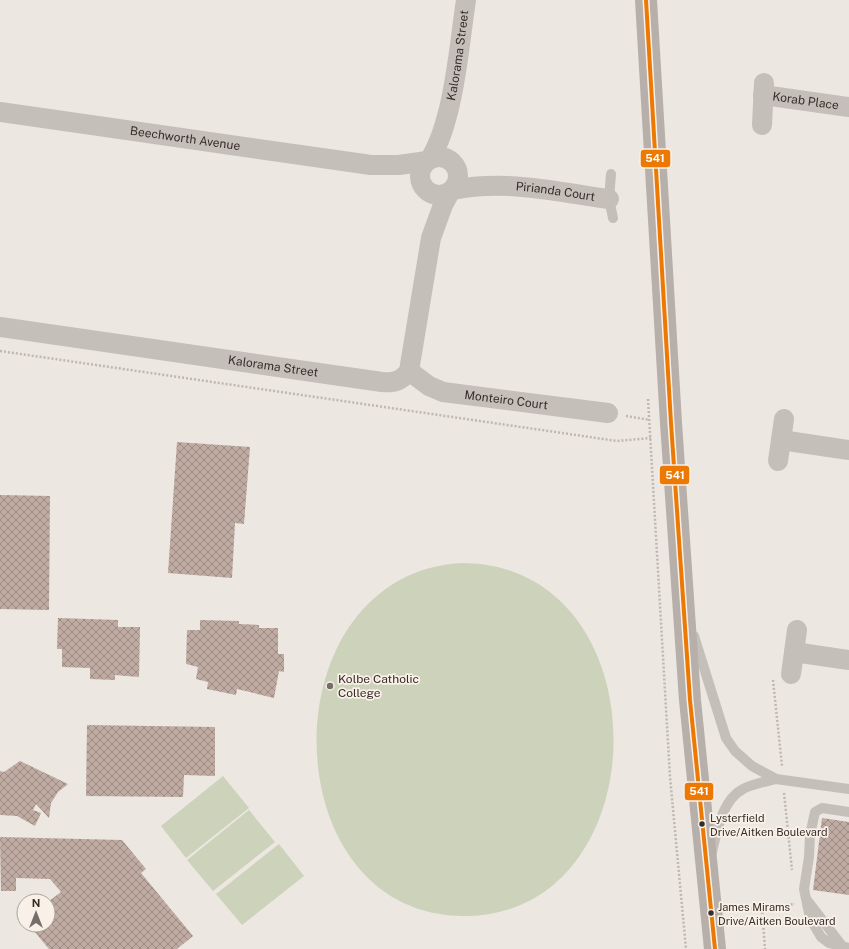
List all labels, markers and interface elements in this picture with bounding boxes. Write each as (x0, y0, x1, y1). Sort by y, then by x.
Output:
street label: Kalorama Street (444, 9, 472, 102)
street label: Korab Place (771, 89, 840, 113)
street label: Beechworth Avenue (129, 124, 241, 153)
line badge: 541 (640, 149, 671, 168)
text: 541 (645, 152, 665, 164)
street label: Pirianda Court (515, 179, 596, 204)
street label: Kalorama Street (227, 353, 320, 380)
street label: Monteiro Court (464, 388, 549, 412)
line badge: 541 (659, 465, 690, 485)
text: 541 (665, 469, 685, 481)
place label: Kolbe Catholic College (338, 672, 419, 700)
marker: Kolbe Catholic College (325, 681, 335, 691)
line badge: 541 (684, 782, 714, 801)
text: 541 (689, 785, 709, 797)
place label: Lysterfield Drive/Aitken Boulevard (710, 812, 828, 838)
marker: Lysterfield Drive/Aitken Boulevard (697, 819, 707, 829)
north arrow (16, 893, 56, 933)
text: N (32, 897, 40, 909)
place label: James Mirams Drive/Aitken Boulevard (718, 901, 836, 927)
marker: James Mirams Drive/Aitken Boulevard (706, 908, 716, 918)

